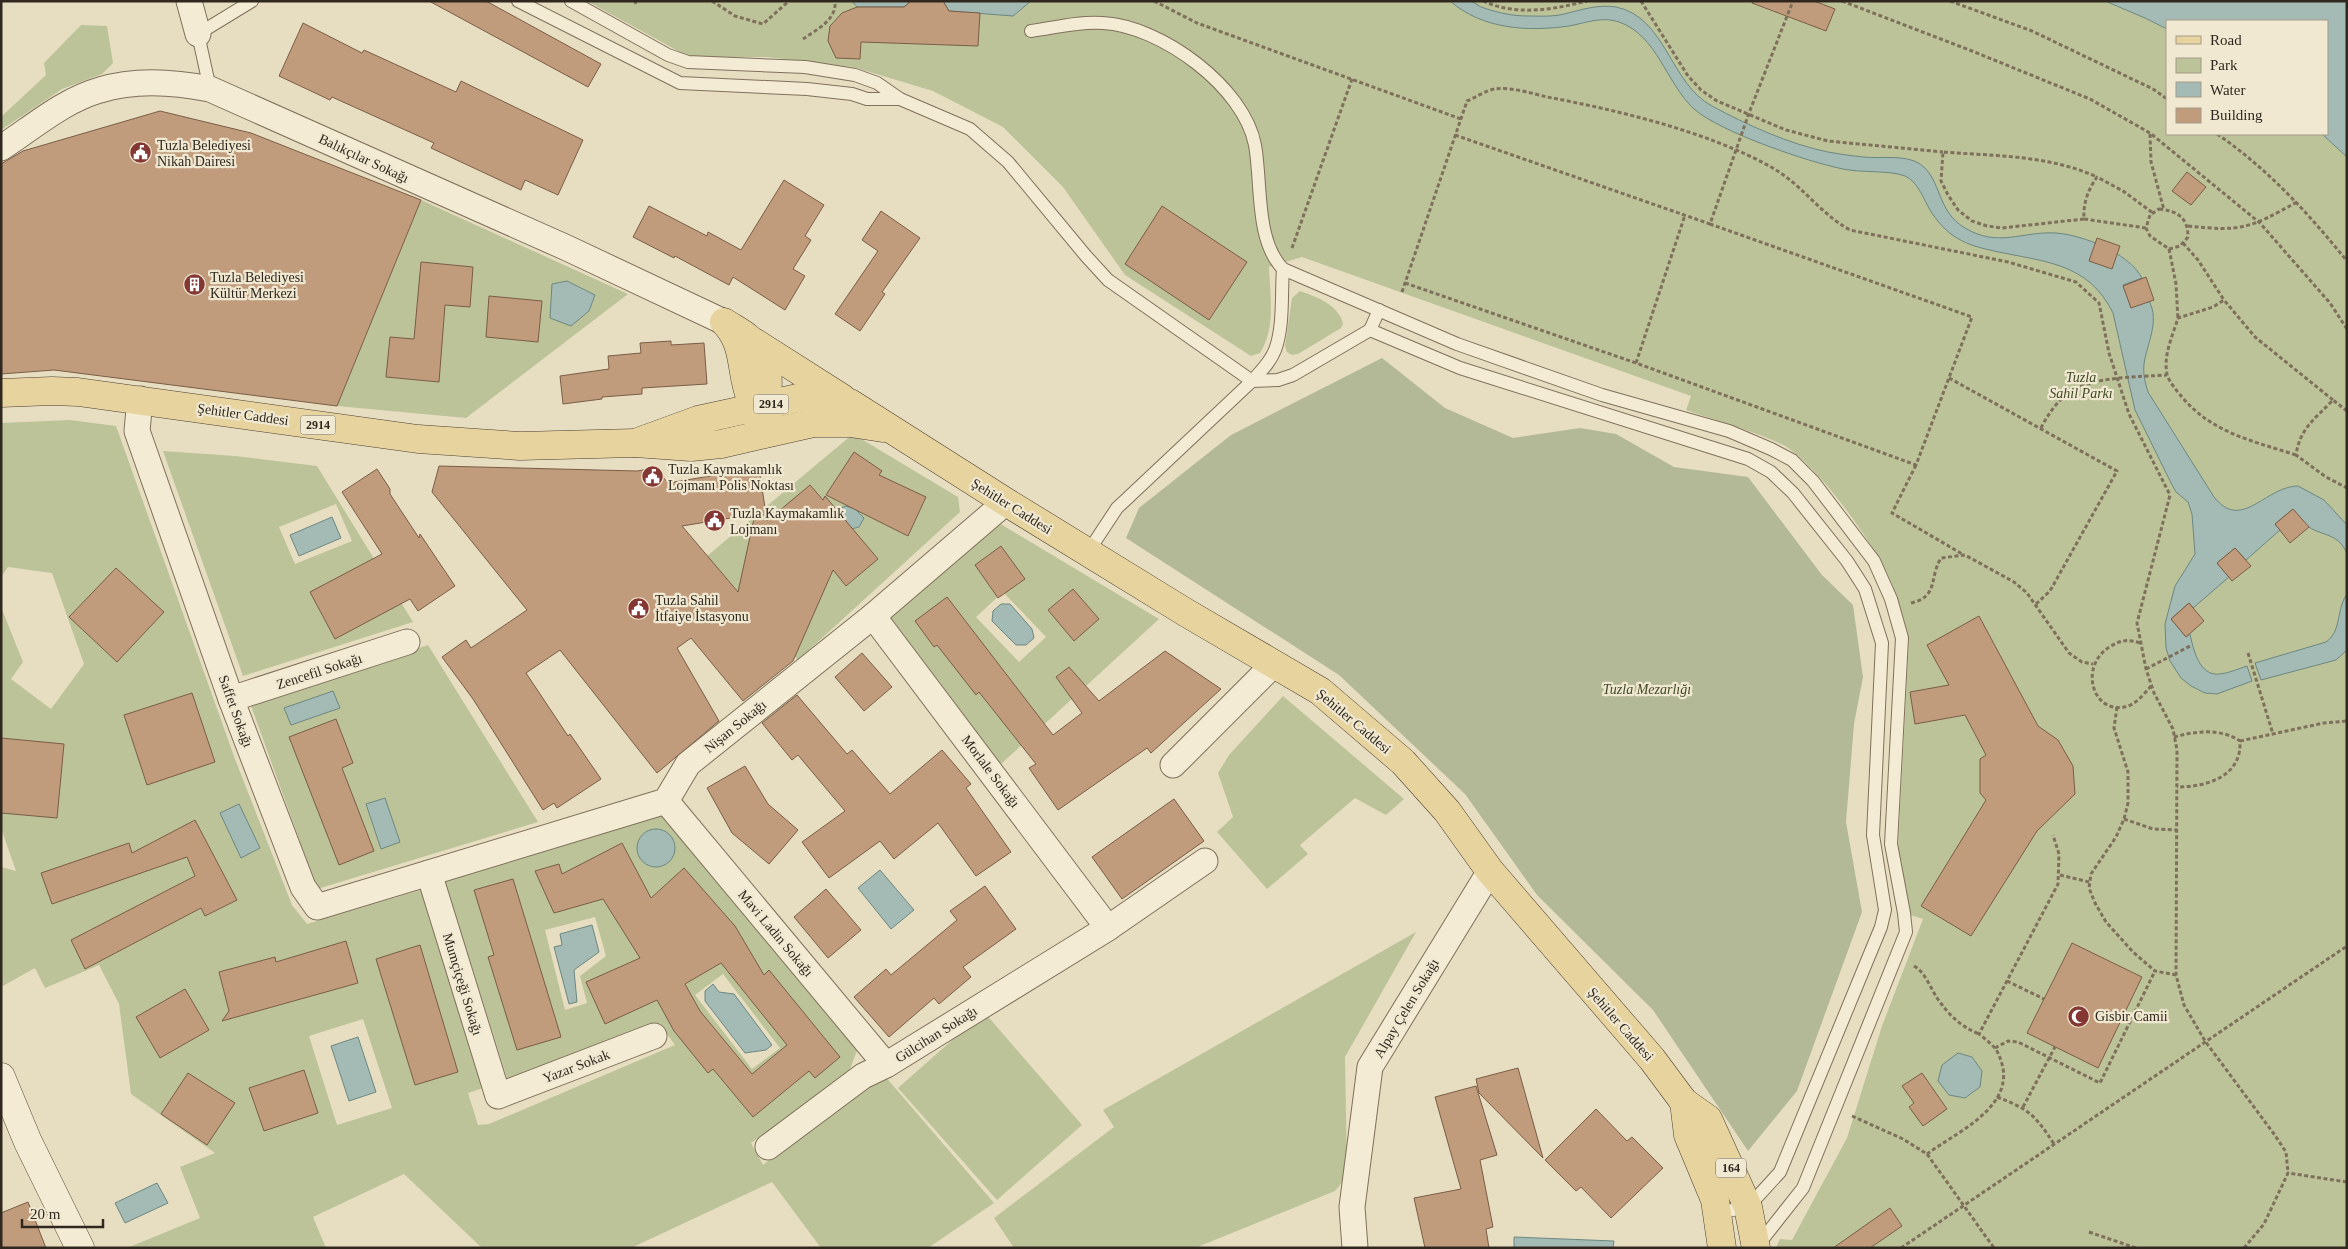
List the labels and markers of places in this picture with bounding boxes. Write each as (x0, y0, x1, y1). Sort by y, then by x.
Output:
place label: Tuzla Belediyesi Nikah Dairesi (157, 138, 251, 169)
public building icon: Tuzla Belediyesi Nikah Dairesi (129, 141, 153, 165)
place label: Tuzla Belediyesi Kültür Merkezi (210, 270, 304, 301)
building icon: Tuzla Belediyesi Kültür Merkezi (182, 273, 206, 297)
place label: Tuzla Kaymakamlık Lojmanı Polis Noktası (668, 462, 794, 493)
public building icon: Tuzla Kaymakamlık Lojmanı Polis Noktası (640, 465, 664, 489)
place label: Tuzla Kaymakamlık Lojmanı (730, 506, 844, 537)
public building icon: Tuzla Kaymakamlık Lojmanı (702, 509, 726, 533)
place label: Tuzla Sahil İtfaiye İstasyonu (655, 593, 749, 624)
public building icon: Tuzla Sahil İtfaiye İstasyonu (627, 596, 651, 620)
mosque icon: Gisbir Camii (2067, 1004, 2091, 1028)
place label: Gisbir Camii (2095, 1009, 2168, 1024)

